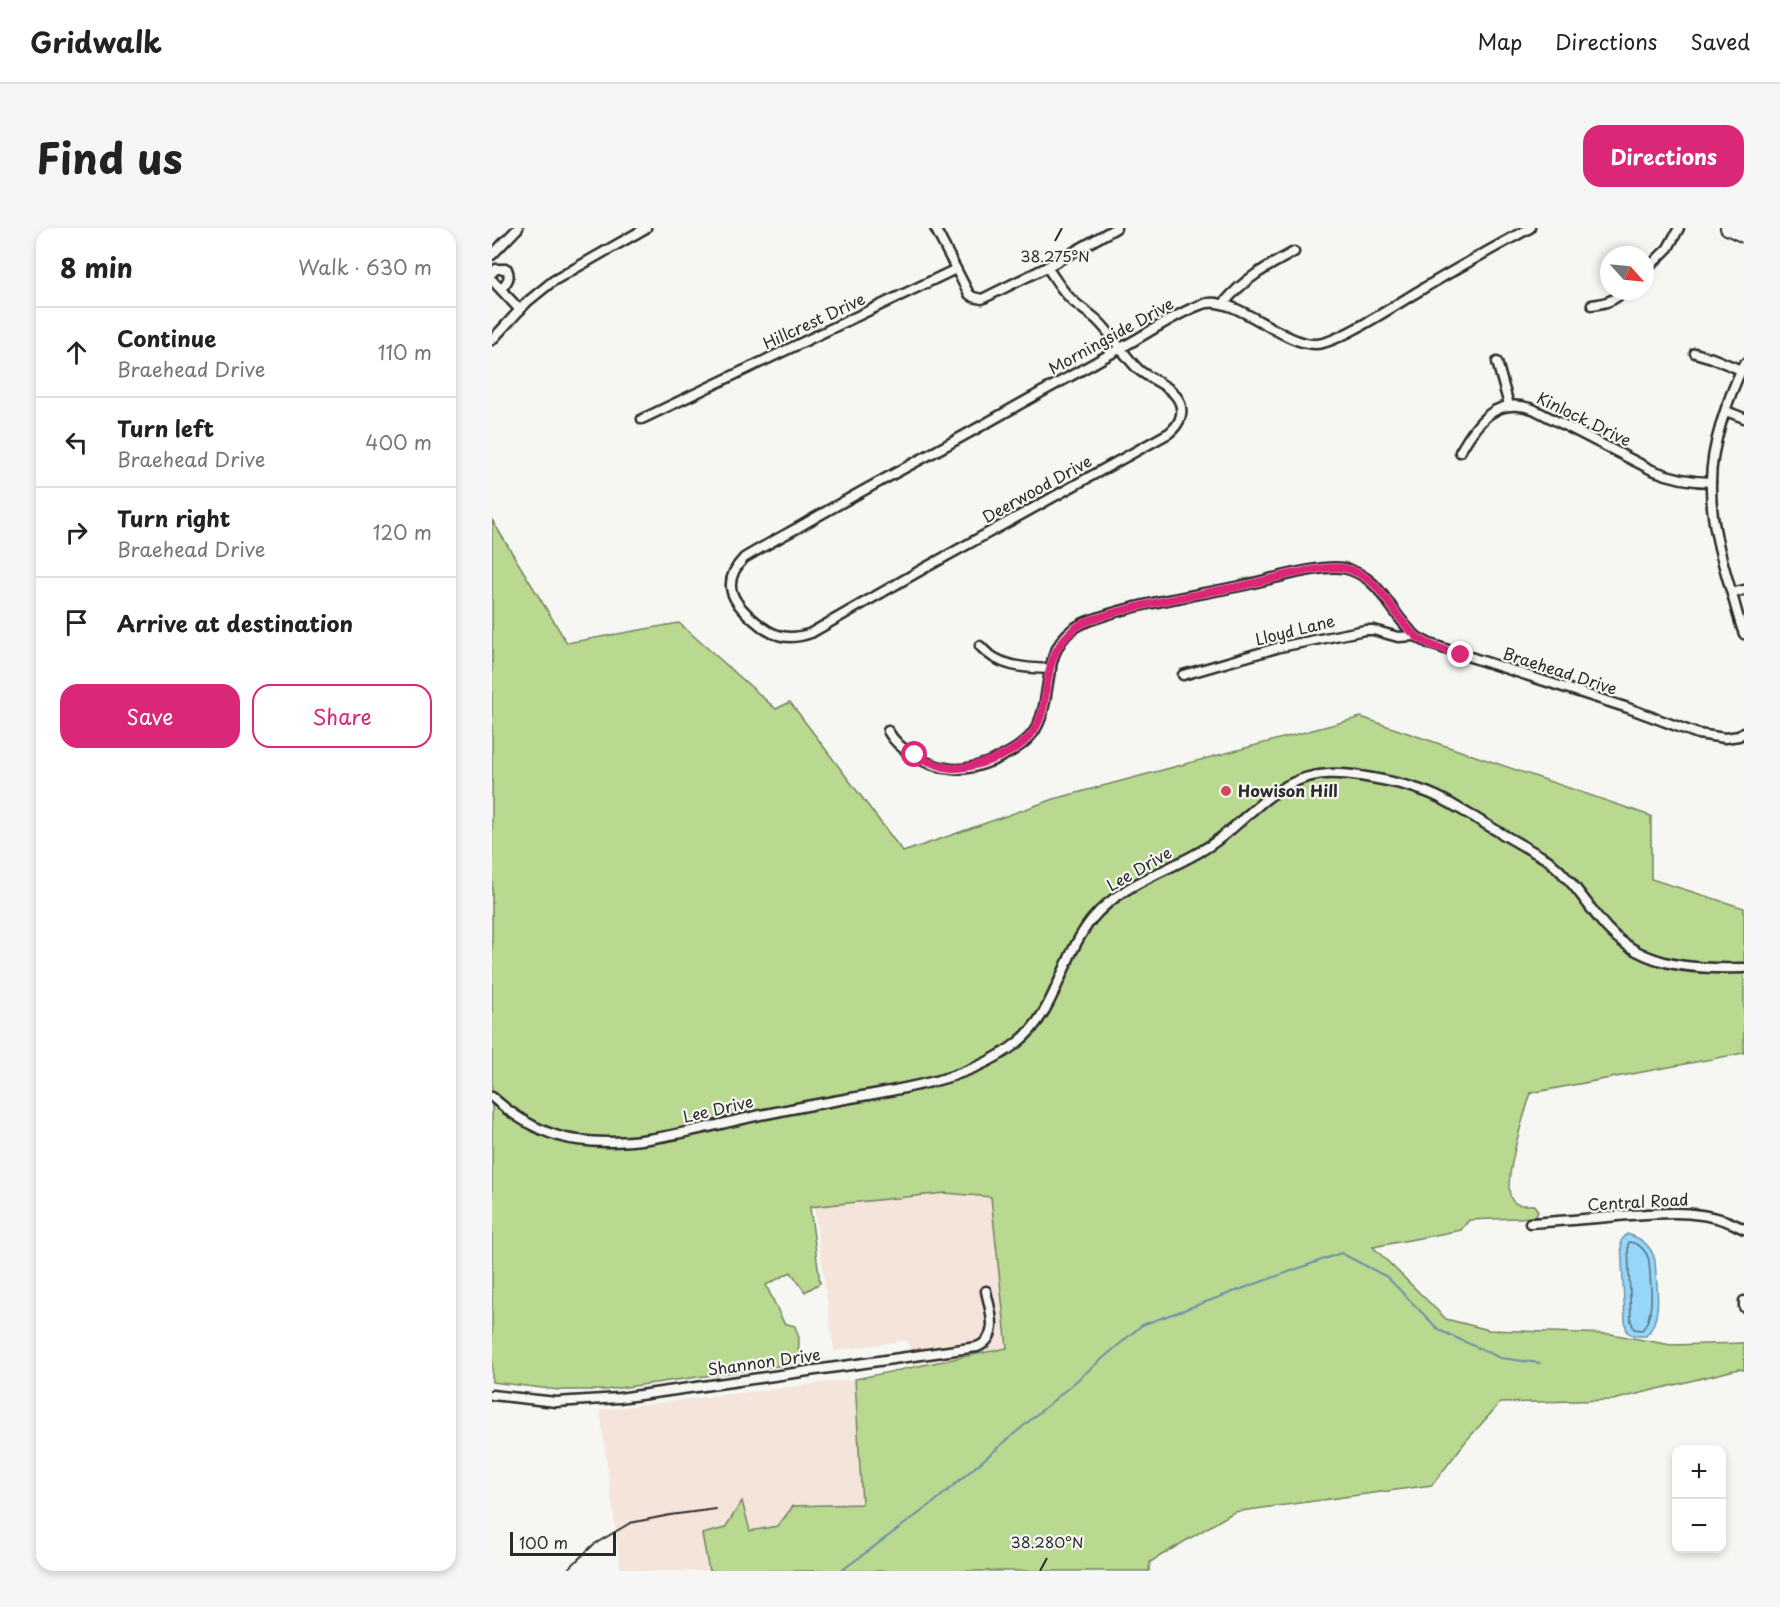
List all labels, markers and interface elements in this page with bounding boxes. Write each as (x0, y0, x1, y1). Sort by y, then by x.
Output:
text: Gridwalk (30, 20, 162, 63)
text: Map (1477, 25, 1522, 57)
text: Directions (1555, 25, 1657, 57)
text: Saved (1690, 25, 1750, 57)
text: Find us (36, 125, 183, 188)
button: Directions (1583, 125, 1744, 187)
text: 38.275°N (1020, 244, 1090, 267)
north arrow (1600, 246, 1654, 300)
text: 8 min (60, 248, 133, 287)
text: Walk · 630 m (298, 252, 432, 282)
street label: Hillcrest Drive (759, 286, 869, 354)
street label: Morningside Drive (1044, 291, 1177, 380)
text: Continue (117, 321, 216, 354)
icon: ahead (60, 336, 93, 369)
text: 110 m (378, 337, 432, 367)
text: Braehead Drive (117, 354, 265, 384)
street label: Kinlock Drive (1533, 385, 1636, 451)
text: Turn left (117, 411, 214, 444)
icon: left (60, 426, 93, 459)
text: 400 m (365, 427, 432, 457)
text: Braehead Drive (117, 444, 265, 474)
street label: Deerwood Drive (978, 448, 1096, 528)
text: Turn right (117, 501, 230, 534)
icon: right (60, 516, 93, 549)
text: 120 m (373, 517, 432, 547)
text: Braehead Drive (117, 534, 265, 564)
icon: arrive (60, 606, 93, 639)
text: Arrive at destination (117, 606, 353, 639)
street label: Lloyd Lane (1252, 608, 1337, 651)
street label: Braehead Drive (1500, 640, 1620, 700)
route end (1447, 641, 1473, 667)
button: Save (60, 684, 240, 748)
button: Share (252, 684, 432, 748)
route start (901, 741, 927, 767)
place label: Howison Hill (1238, 778, 1338, 802)
marker: Howison Hill (1219, 784, 1233, 798)
street label: Lee Drive (1101, 840, 1176, 896)
street label: Lee Drive (680, 1088, 755, 1128)
street label: Central Road (1587, 1186, 1689, 1216)
street label: Shannon Drive (706, 1341, 822, 1381)
map controls (1672, 1445, 1726, 1553)
button: + (1672, 1445, 1726, 1499)
button: − (1672, 1499, 1726, 1553)
scale bar (510, 1529, 616, 1556)
text: 100 m (519, 1530, 568, 1554)
text: 38.280°N (1011, 1530, 1083, 1553)

